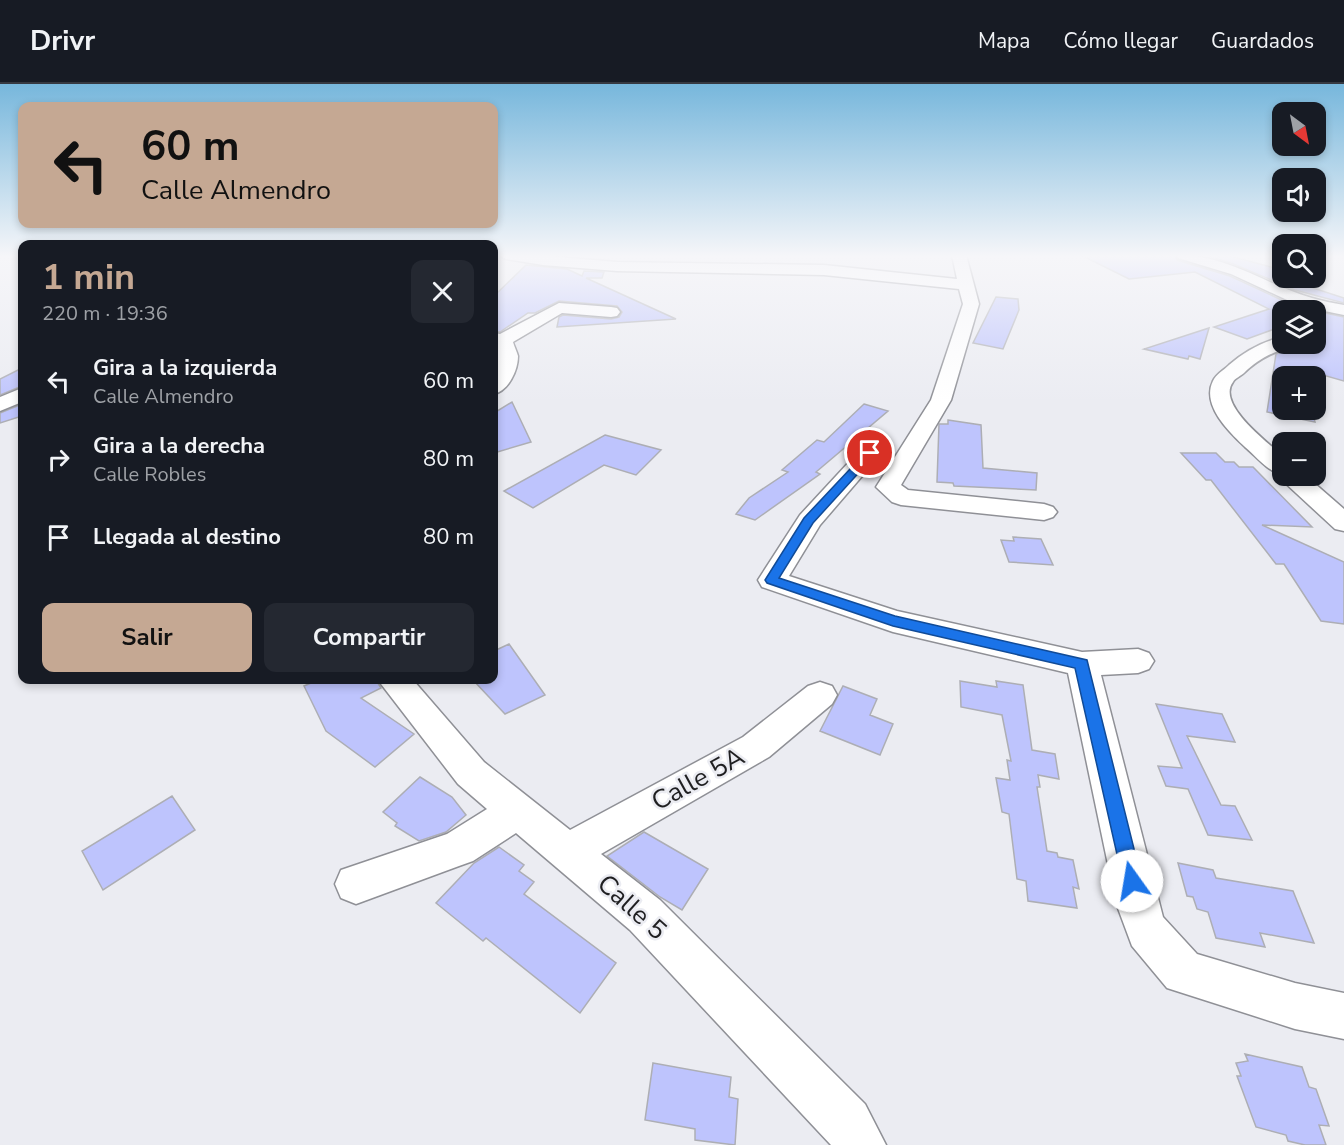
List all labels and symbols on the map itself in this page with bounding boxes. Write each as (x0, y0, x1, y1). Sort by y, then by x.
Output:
north arrow (1272, 102, 1326, 156)
pin (844, 427, 895, 478)
street label: Calle 5A (645, 739, 751, 819)
position arrow (1100, 849, 1164, 913)
street label: Calle 5 (590, 866, 674, 948)

